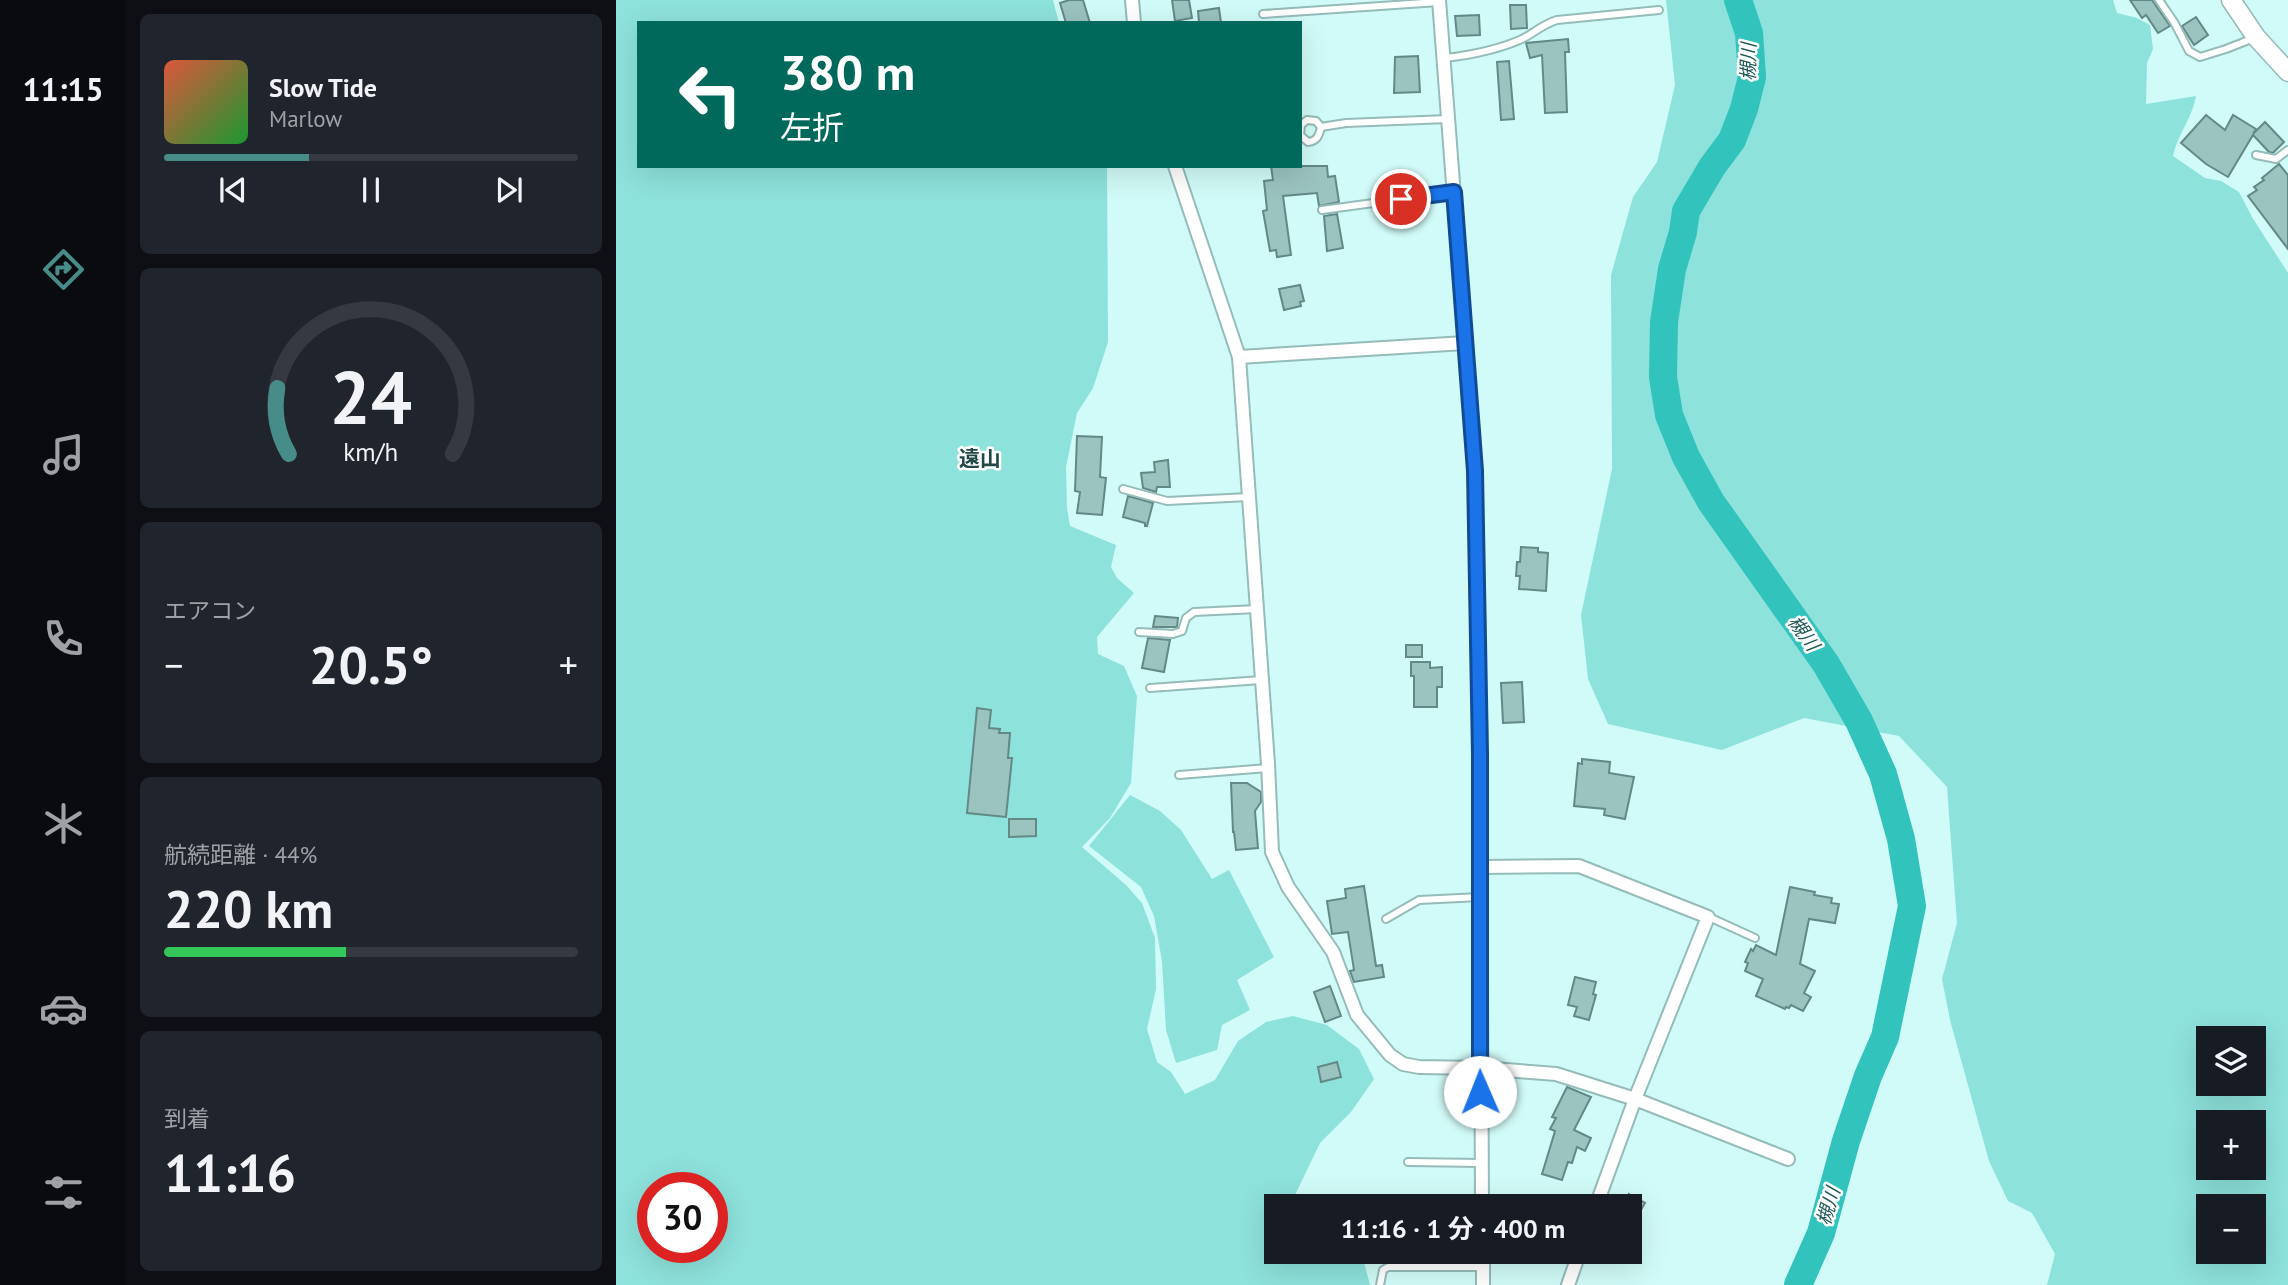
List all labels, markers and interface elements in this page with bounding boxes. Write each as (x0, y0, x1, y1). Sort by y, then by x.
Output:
text: 380 m (780, 40, 915, 104)
water label: 槻川 (1736, 41, 1760, 81)
icon: left (665, 49, 756, 140)
text: 11:15 (22, 68, 104, 110)
text: Slow Tide (269, 71, 377, 104)
text: Marlow (269, 104, 342, 133)
text: 左折 (780, 106, 844, 148)
pin (1371, 169, 1431, 229)
icon: previous (214, 171, 252, 209)
icon: pause (352, 171, 390, 209)
icon: next (490, 171, 528, 209)
icon: arrive (1382, 180, 1420, 218)
icon: directions (39, 245, 88, 294)
text: 24 (330, 351, 412, 445)
icon: music (39, 430, 88, 479)
text: km/h (344, 436, 398, 468)
district label: 遠山 (959, 445, 1001, 472)
text: エアコン (164, 596, 256, 625)
water label: 槻川 (1783, 611, 1826, 657)
icon: phone (39, 614, 88, 663)
text: 20.5° (309, 631, 433, 698)
text: − (164, 640, 183, 689)
text: + (559, 640, 578, 689)
icon: climate (39, 799, 88, 848)
text: 航続距離 · 44% (164, 840, 317, 869)
text: 220 km (164, 875, 333, 942)
icon: car (39, 984, 88, 1033)
map controls (2196, 1026, 2266, 1264)
button: layers (2196, 1026, 2266, 1096)
position arrow (1443, 1055, 1517, 1129)
text: 到着 (164, 1104, 210, 1133)
button: + (2196, 1110, 2266, 1180)
text: 11:16 (164, 1139, 296, 1206)
icon: filters (39, 1168, 88, 1217)
speed limit sign: 30 (637, 1172, 728, 1263)
water label: 槻川 (1811, 1183, 1845, 1228)
button: − (2196, 1194, 2266, 1264)
text: 11:16 · 1 分 · 400 m (1341, 1212, 1565, 1245)

